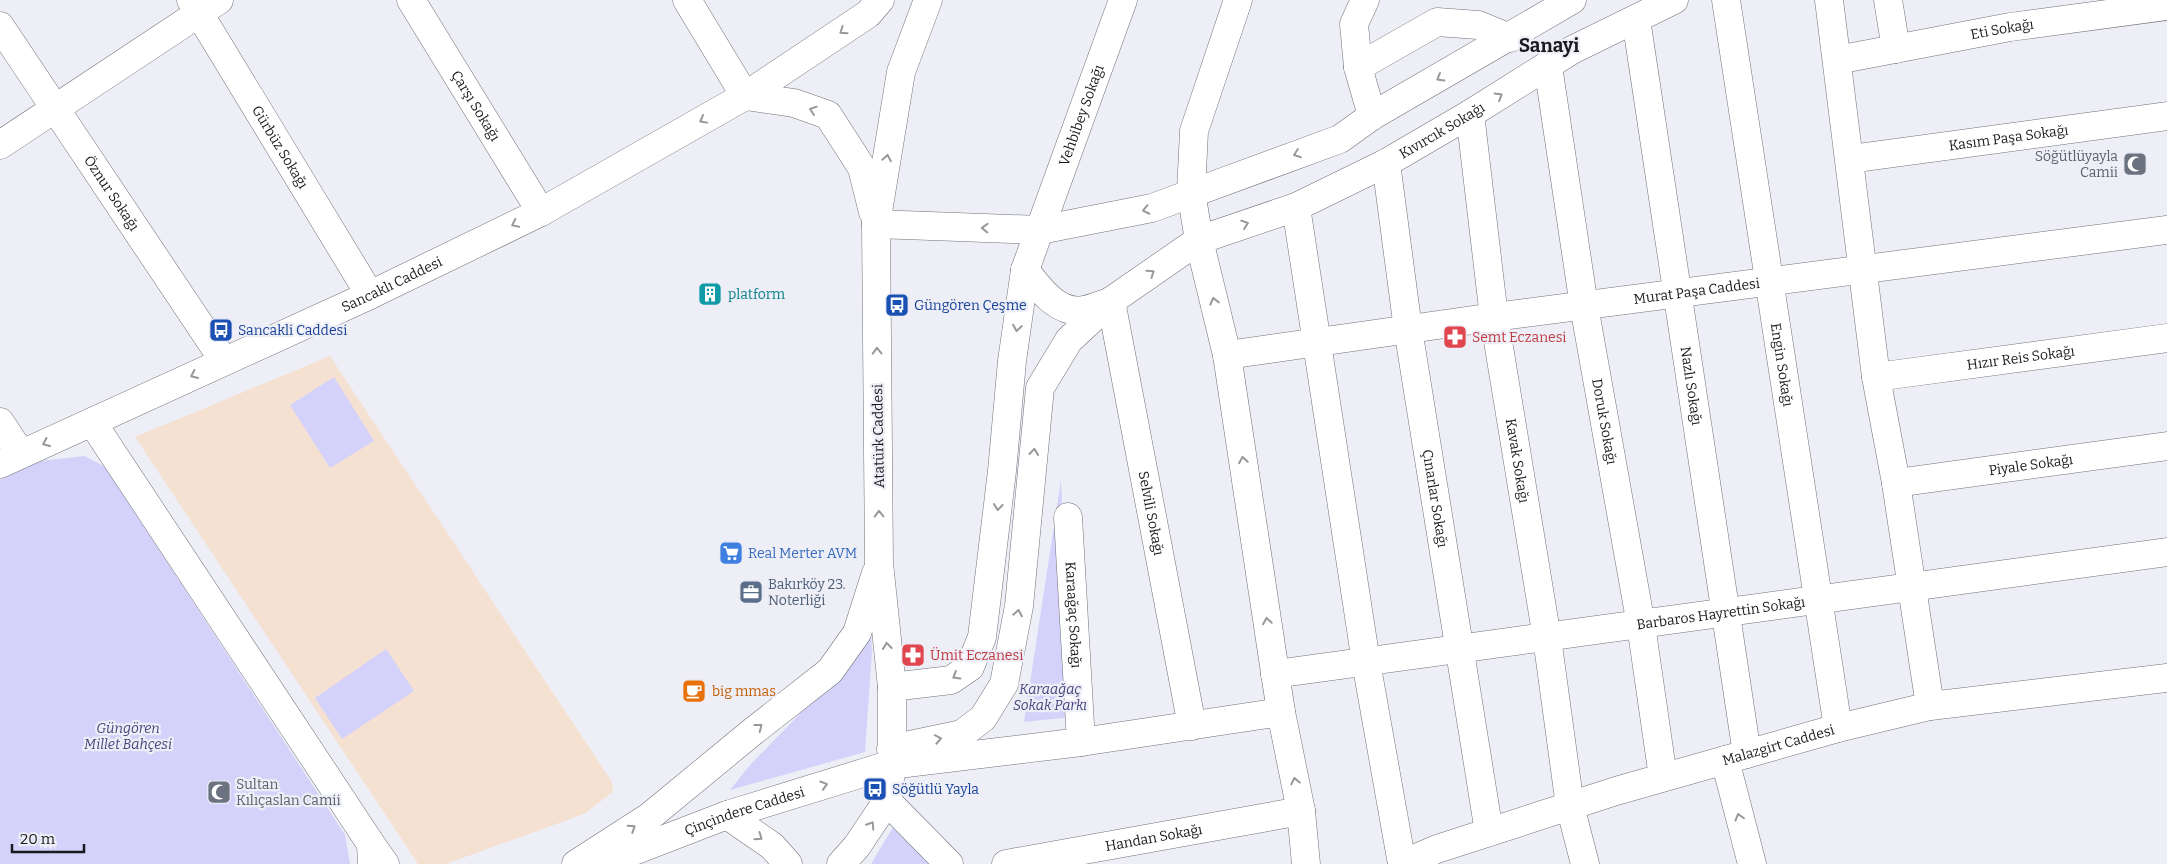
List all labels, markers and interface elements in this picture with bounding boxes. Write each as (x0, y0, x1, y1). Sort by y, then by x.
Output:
street label: Eti Sokağı (1969, 16, 2035, 43)
one-way arrow (839, 24, 848, 34)
district label: Sanayi (1519, 34, 1579, 57)
street label: Vehbibey Sokağı (1056, 62, 1108, 168)
street label: Çarşı Sokağı (447, 68, 503, 144)
one-way arrow (1436, 71, 1445, 81)
one-way arrow (1494, 93, 1503, 103)
street label: Kıvırcık Sokağı (1396, 99, 1488, 163)
street label: Gürbüz Sokağı (248, 103, 312, 192)
one-way arrow (809, 106, 818, 116)
one-way arrow (699, 113, 708, 123)
street label: Kasım Paşa Sokağı (1948, 121, 2069, 155)
one-way arrow (1293, 148, 1302, 158)
place label: Söğütlüyayla Camii (2035, 148, 2118, 181)
mosque icon: Söğütlüyayla Camii (2122, 151, 2148, 177)
street label: Öznur Sokağı (80, 152, 143, 234)
one-way arrow (881, 154, 891, 163)
one-way arrow (1141, 204, 1150, 214)
one-way arrow (511, 218, 520, 228)
one-way arrow (1241, 220, 1249, 230)
one-way arrow (981, 223, 988, 233)
street label: Sancaklı Caddesi (339, 253, 445, 316)
one-way arrow (1145, 270, 1155, 279)
street label: Murat Paşa Caddesi (1633, 275, 1761, 308)
building icon: platform (697, 281, 723, 307)
place label: platform (728, 286, 786, 303)
bus stop icon: Güngören Çeşme (884, 292, 910, 318)
one-way arrow (1209, 296, 1220, 305)
place label: Güngören Çeşme (914, 297, 1027, 314)
bus stop icon: Sancakli Caddesi (208, 317, 234, 343)
place label: Sancakli Caddesi (238, 322, 347, 339)
street label: Engin Sokağı (1767, 322, 1796, 408)
one-way arrow (1012, 324, 1023, 332)
pharmacy icon: Semt Eczanesi (1442, 324, 1468, 350)
place label: Semt Eczanesi (1472, 329, 1567, 346)
street label: Hızır Reis Sokağı (1966, 342, 2076, 374)
street label: Nazlı Sokağı (1677, 345, 1705, 427)
one-way arrow (872, 347, 882, 355)
one-way arrow (190, 369, 199, 380)
street label: Doruk Sokağı (1588, 377, 1620, 466)
street label: Atatürk Caddesi (869, 384, 888, 488)
street label: Kavak Sokağı (1502, 417, 1533, 504)
one-way arrow (42, 436, 51, 447)
one-way arrow (1028, 447, 1039, 455)
street label: Çınarlar Sokağı (1419, 448, 1451, 549)
street label: Piyale Sokağı (1988, 451, 2074, 479)
one-way arrow (1238, 456, 1249, 464)
street label: Selvili Sokağı (1135, 470, 1167, 557)
one-way arrow (993, 503, 1004, 511)
one-way arrow (874, 510, 884, 518)
supermarket icon: Real Merter AVM (718, 540, 744, 566)
place label: Real Merter AVM (748, 545, 857, 562)
street label: Karaağaç Sokağı (1062, 561, 1085, 669)
place label: Bakırköy 23. Noterliği (768, 576, 846, 609)
office icon: Bakırköy 23. Noterliği (738, 579, 764, 605)
street label: Barbaros Hayrettin Sokağı (1636, 594, 1806, 633)
one-way arrow (1012, 609, 1022, 618)
one-way arrow (1262, 617, 1273, 625)
one-way arrow (882, 642, 893, 650)
pharmacy icon: Ümit Eczanesi (900, 642, 926, 668)
place label: Ümit Eczanesi (930, 647, 1023, 664)
one-way arrow (952, 669, 961, 679)
cafe icon: big mmas (681, 678, 707, 704)
park label: Karaağaç Sokak Parkı (1013, 681, 1087, 714)
place label: big mmas (712, 683, 776, 700)
park label: Güngören Millet Bahçesi (84, 720, 172, 753)
street label: Malazgirt Caddesi (1721, 721, 1836, 769)
one-way arrow (753, 724, 762, 732)
one-way arrow (934, 734, 943, 745)
place label: Sultan Kılıçaslan Camii (236, 776, 341, 809)
bus stop icon: Söğütlü Yayla (862, 776, 888, 802)
one-way arrow (1290, 777, 1301, 786)
mosque icon: Sultan Kılıçaslan Camii (206, 779, 232, 805)
one-way arrow (819, 781, 827, 791)
place label: Söğütlü Yayla (892, 781, 979, 798)
street label: Çinçindere Caddesi (682, 784, 807, 840)
one-way arrow (1735, 813, 1745, 821)
street label: Handan Sokağı (1104, 821, 1204, 855)
scale bar (12, 822, 85, 854)
one-way arrow (865, 822, 874, 831)
one-way arrow (627, 825, 636, 835)
text: 20 m (20, 830, 56, 848)
one-way arrow (754, 831, 763, 841)

